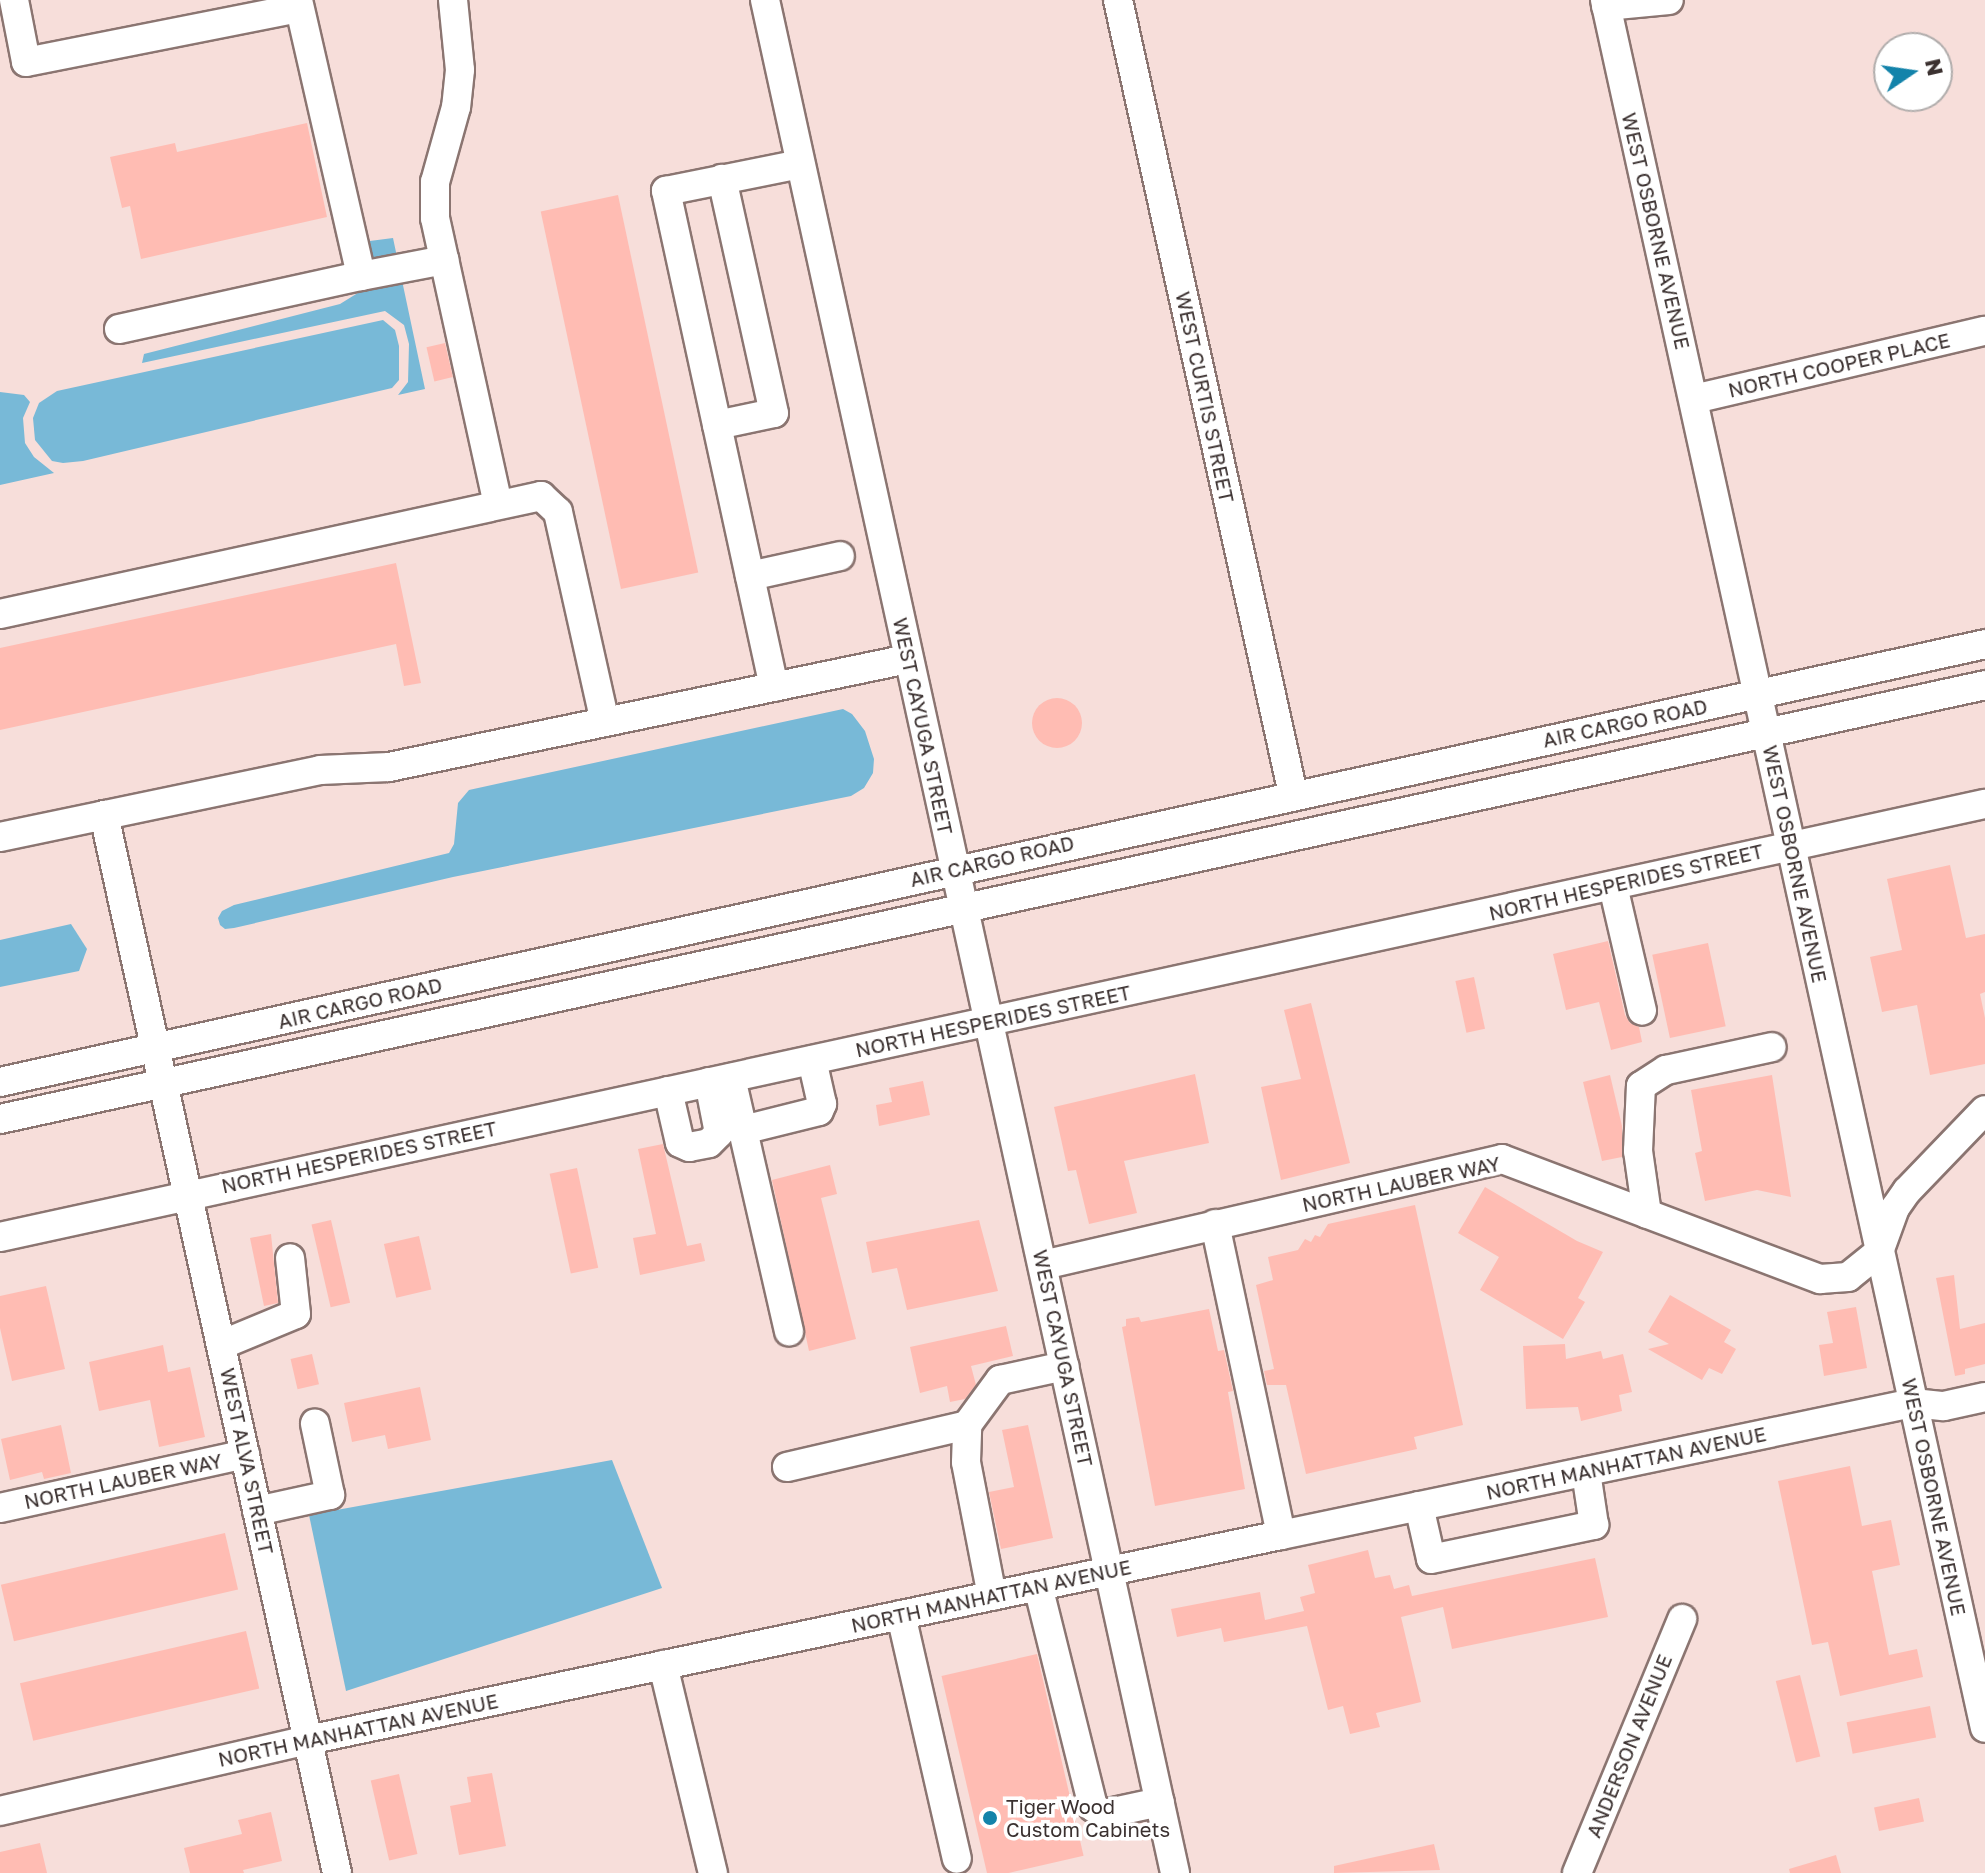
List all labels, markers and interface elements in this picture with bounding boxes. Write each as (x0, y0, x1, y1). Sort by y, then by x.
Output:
north arrow (1873, 32, 1953, 112)
text: N (1920, 56, 1950, 78)
street label: WEST OSBORNE AVENUE (1617, 110, 1695, 352)
street label: WEST CURTIS STREET (1171, 289, 1239, 505)
street label: NORTH COOPER PLACE (1726, 328, 1952, 402)
street label: WEST CAYUGA STREET (888, 615, 958, 837)
street label: AIR CARGO ROAD (1540, 694, 1710, 752)
street label: WEST OSBORNE AVENUE (1758, 743, 1832, 985)
street label: AIR CARGO ROAD (908, 830, 1076, 892)
street label: NORTH HESPERIDES STREET (1486, 839, 1766, 925)
street label: AIR CARGO ROAD (276, 972, 444, 1034)
street label: NORTH HESPERIDES STREET (853, 980, 1133, 1062)
street label: NORTH HESPERIDES STREET (219, 1116, 499, 1198)
street label: NORTH LAUBER WAY (1300, 1151, 1502, 1217)
street label: WEST CAYUGA STREET (1028, 1247, 1098, 1469)
street label: WEST ALVA STREET (216, 1366, 278, 1556)
street label: WEST OSBORNE AVENUE (1897, 1376, 1971, 1618)
street label: NORTH MANHATTAN AVENUE (1484, 1422, 1768, 1504)
street label: NORTH LAUBER WAY (22, 1448, 224, 1514)
street label: NORTH MANHATTAN AVENUE (849, 1555, 1133, 1637)
street label: ANDERSON AVENUE (1581, 1651, 1677, 1841)
street label: NORTH MANHATTAN AVENUE (216, 1689, 500, 1771)
place label: Tiger Wood Custom Cabinets (1006, 1794, 1170, 1841)
marker: Tiger Wood Custom Cabinets (981, 1809, 999, 1827)

